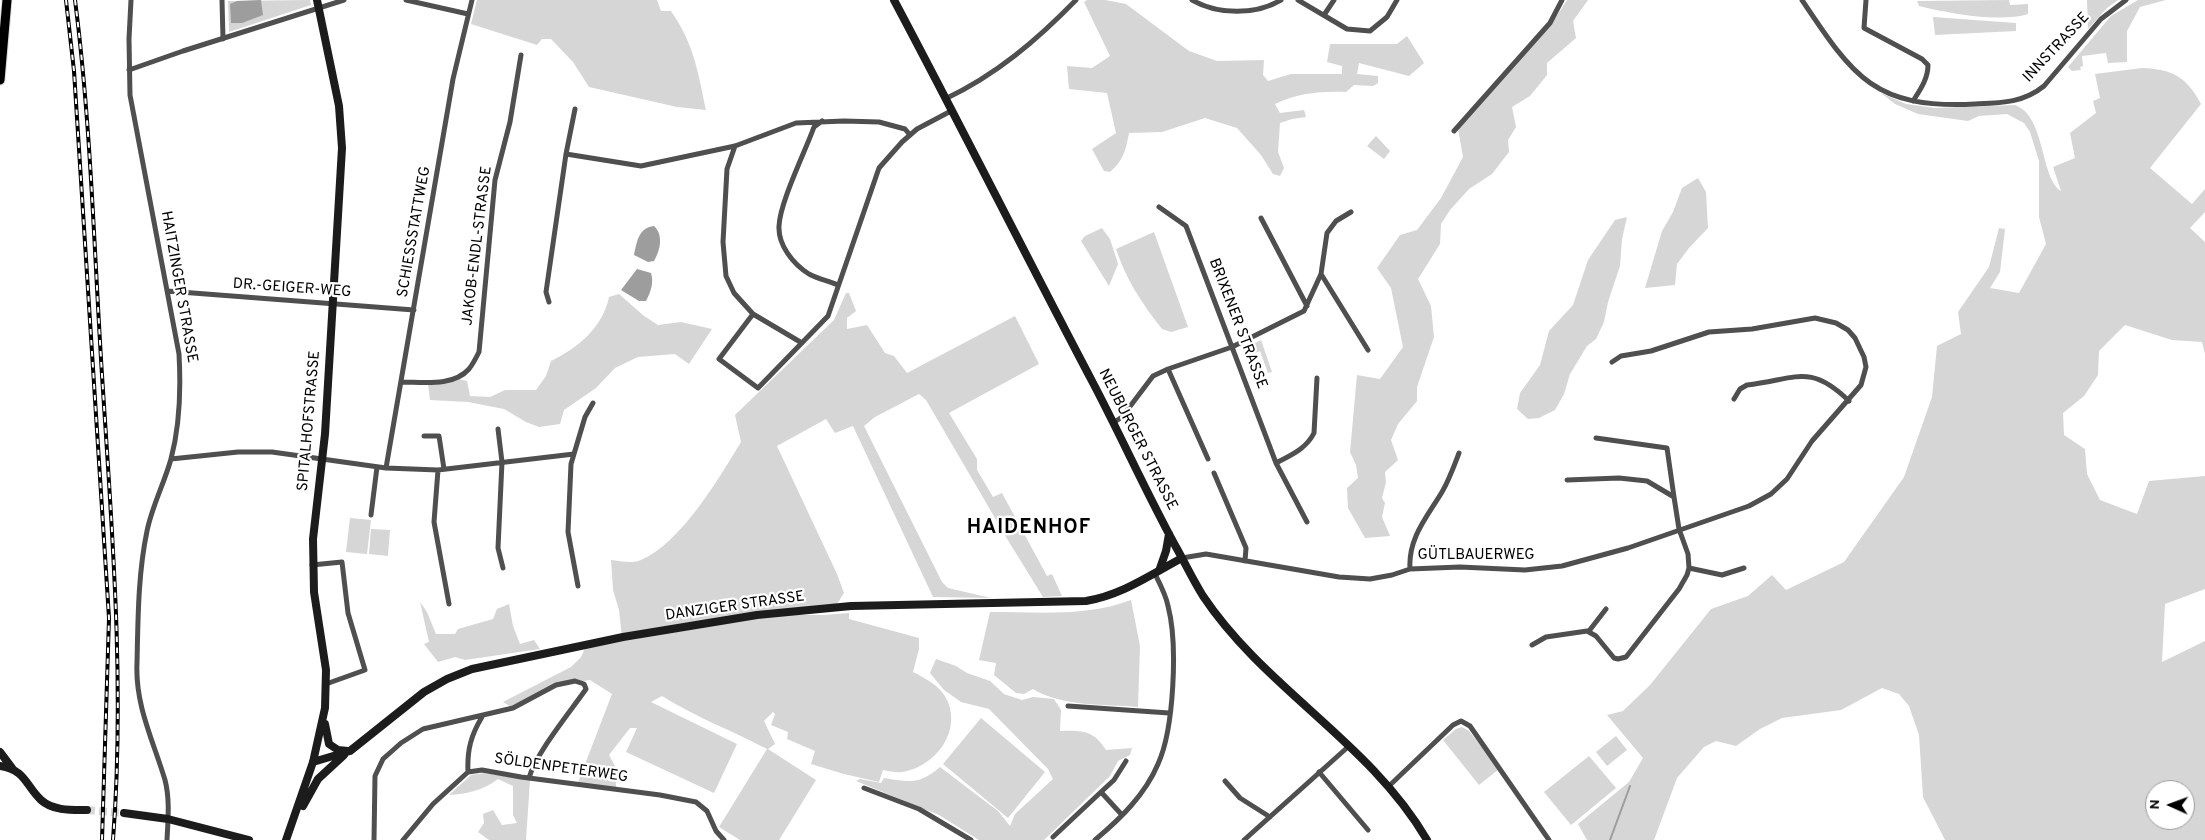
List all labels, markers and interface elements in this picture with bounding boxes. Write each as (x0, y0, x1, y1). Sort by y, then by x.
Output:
street label: INNSTRASSE (2020, 9, 2094, 87)
street label: SCHIESSSTATTWEG (395, 165, 435, 299)
street label: JAKOB-ENDL-STRASSE (459, 165, 497, 327)
street label: HAITZINGER STRASSE (156, 210, 200, 364)
street label: BRIXENER STRASSE (1204, 256, 1270, 392)
street label: DR.-GEIGER-WEG (232, 276, 352, 302)
street label: SPITALHOFSTRASSE (295, 350, 325, 492)
street label: NEUBURGER STRASSE (1094, 366, 1180, 514)
district label: HAIDENHOF (966, 517, 1092, 541)
street label: GÜTLBAUERWEG (1417, 547, 1535, 565)
street label: DANZIGER STRASSE (664, 588, 806, 626)
street label: SÖLDENPETERWEG (493, 751, 629, 787)
north arrow (2145, 780, 2195, 830)
text: N (2147, 799, 2164, 810)

